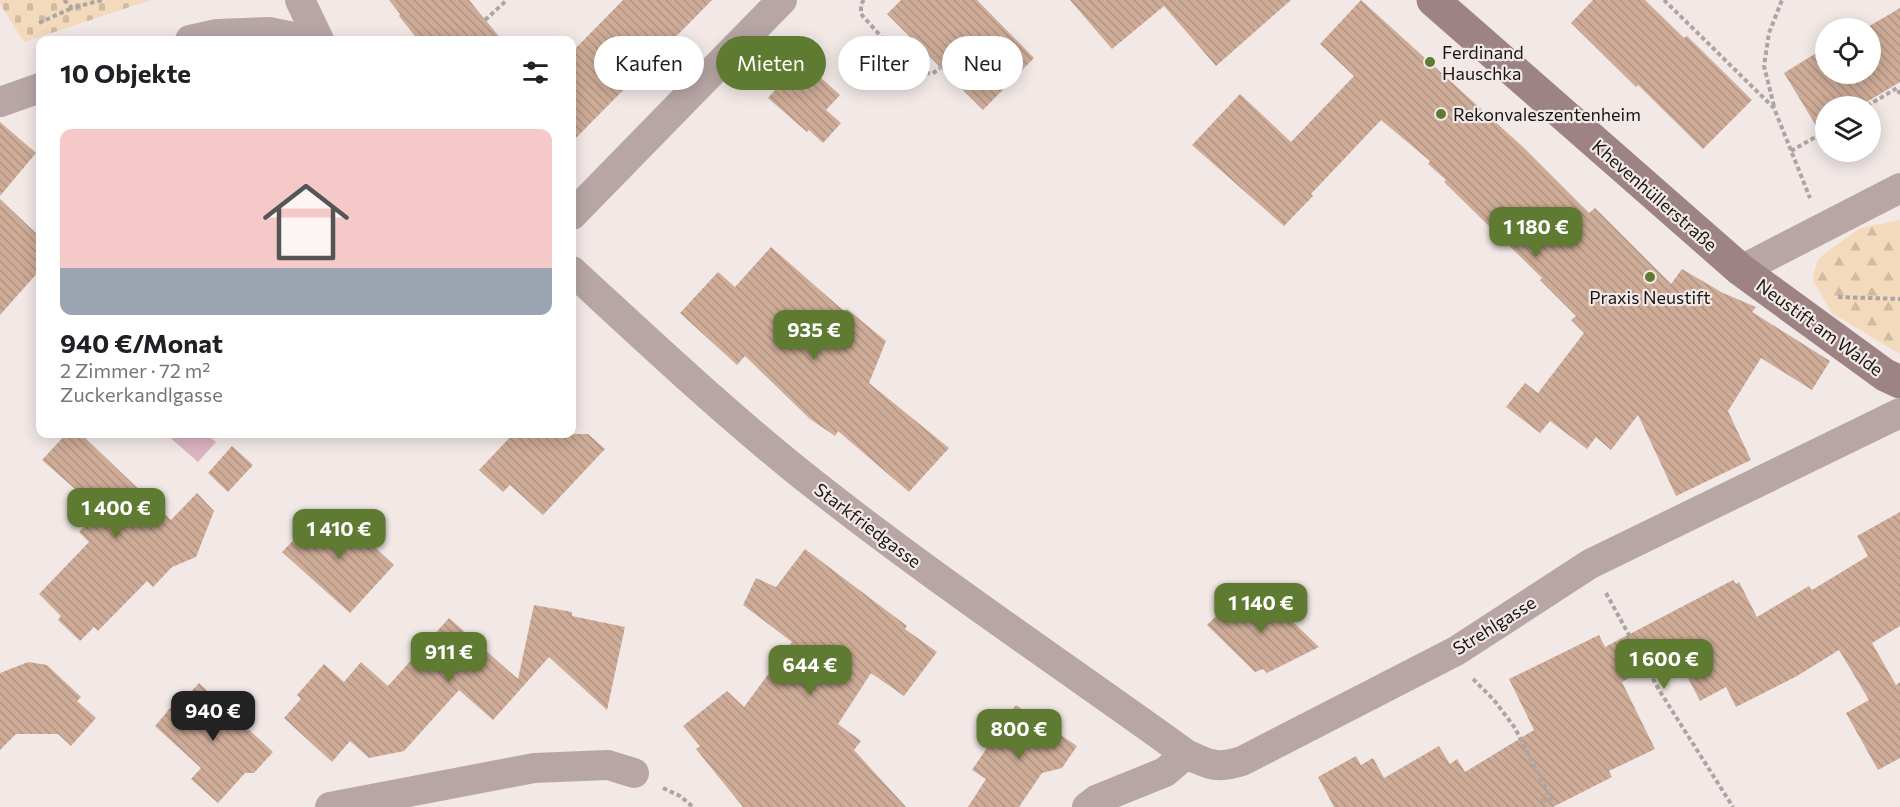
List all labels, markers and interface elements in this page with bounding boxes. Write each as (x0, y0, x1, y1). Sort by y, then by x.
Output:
map controls (1815, 18, 1881, 162)
button: locate (1815, 18, 1881, 84)
chip: Kaufen (594, 36, 704, 90)
chip: Mieten (716, 36, 826, 90)
chip: Filter (838, 36, 930, 90)
chip: Neu (942, 36, 1023, 90)
place label: Ferdinand Hauschka (1442, 41, 1524, 84)
marker: Ferdinand Hauschka (1423, 55, 1437, 69)
icon: filters (519, 56, 552, 89)
text: 10 Objekte (60, 57, 191, 88)
button: layers (1815, 96, 1881, 162)
place label: Rekonvaleszentenheim (1453, 103, 1641, 125)
marker: Rekonvaleszentenheim (1434, 107, 1448, 121)
street label: Khevenhüllerstraße (1588, 135, 1722, 255)
icon: home (252, 168, 360, 276)
pin: 1 180 € (1481, 207, 1591, 258)
text: 1 180 € (1503, 214, 1569, 238)
marker: Praxis Neustift (1643, 270, 1657, 284)
street label: Neustift am Walde (1752, 274, 1888, 380)
place label: Praxis Neustift (1589, 286, 1711, 308)
pin: 935 € (772, 310, 856, 361)
text: 935 € (787, 317, 841, 341)
text: 940 €/Monat (60, 327, 223, 358)
text: 2 Zimmer · 72 m² (60, 358, 210, 382)
text: Zuckerkandlgasse (60, 382, 223, 406)
street label: Starkfriedgasse (810, 478, 926, 572)
pin: 1 400 € (61, 488, 171, 539)
text: 1 400 € (81, 495, 151, 519)
pin: 1 410 € (284, 509, 394, 560)
text: 1 410 € (307, 516, 371, 540)
pin: 1 140 € (1206, 583, 1316, 634)
text: 1 140 € (1228, 590, 1294, 614)
street label: Strehlgasse (1448, 591, 1540, 659)
pin: 911 € (407, 632, 491, 683)
text: 911 € (425, 639, 473, 663)
pin: 1 600 € (1609, 639, 1719, 690)
pin: 644 € (768, 645, 852, 696)
text: 1 600 € (1629, 646, 1699, 670)
text: 644 € (783, 652, 837, 676)
pin: 940 € (171, 691, 255, 742)
text: 940 € (185, 698, 241, 722)
pin: 800 € (977, 709, 1061, 760)
text: 800 € (991, 716, 1047, 740)

